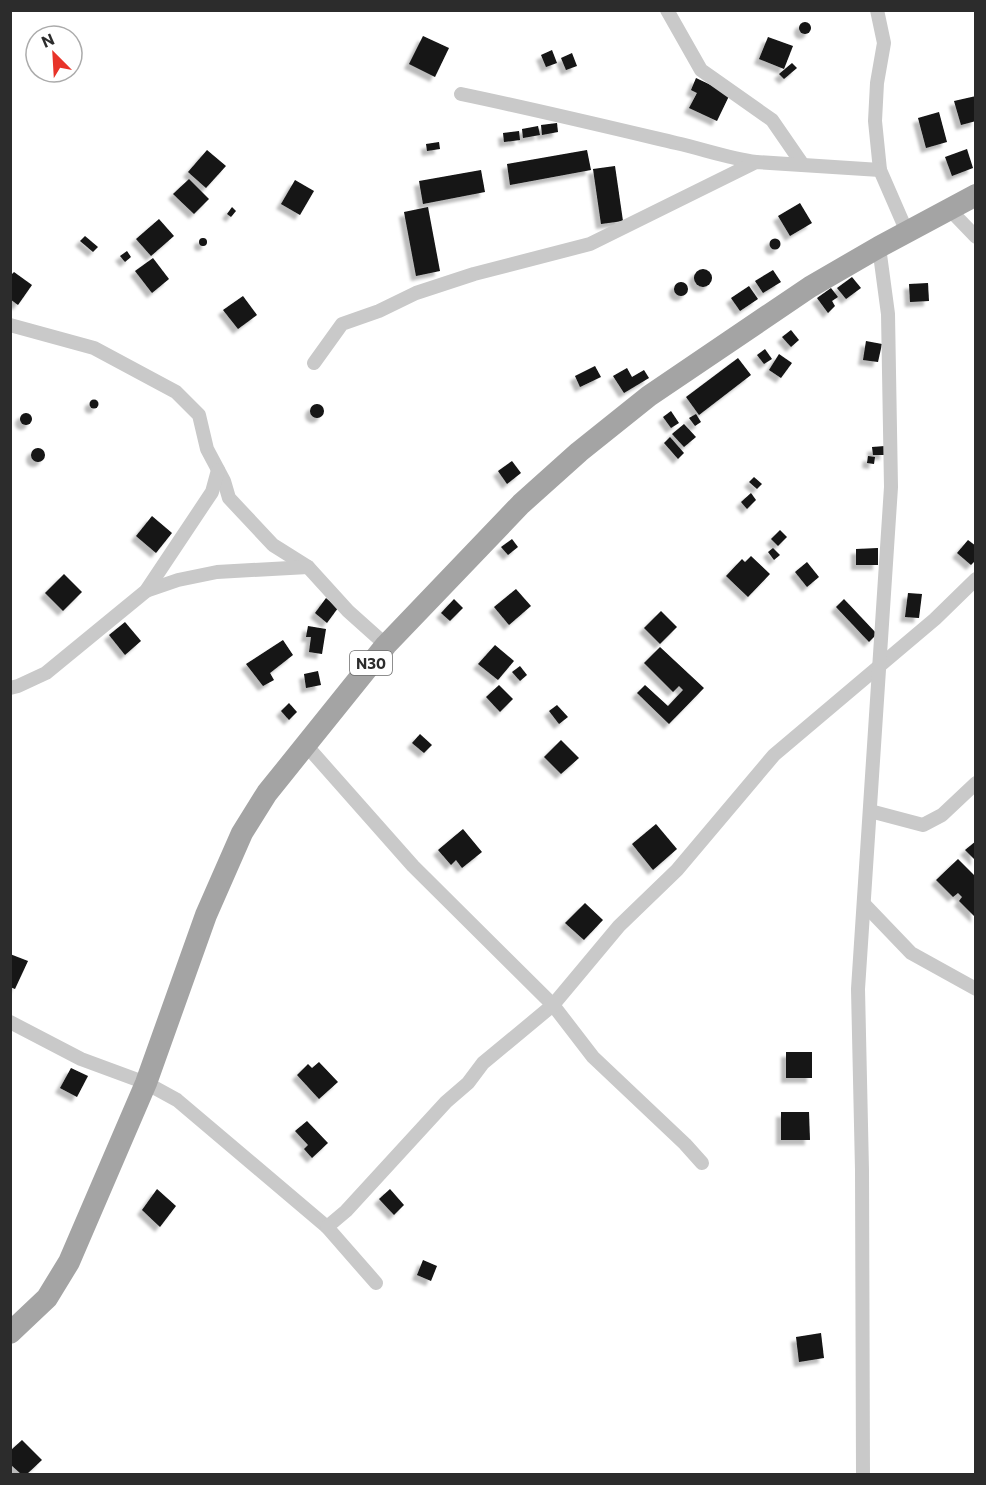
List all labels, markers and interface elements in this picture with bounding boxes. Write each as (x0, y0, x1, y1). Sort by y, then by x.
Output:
north arrow (24, 24, 84, 84)
text: N (38, 29, 57, 51)
road number: N30 (350, 651, 392, 675)

